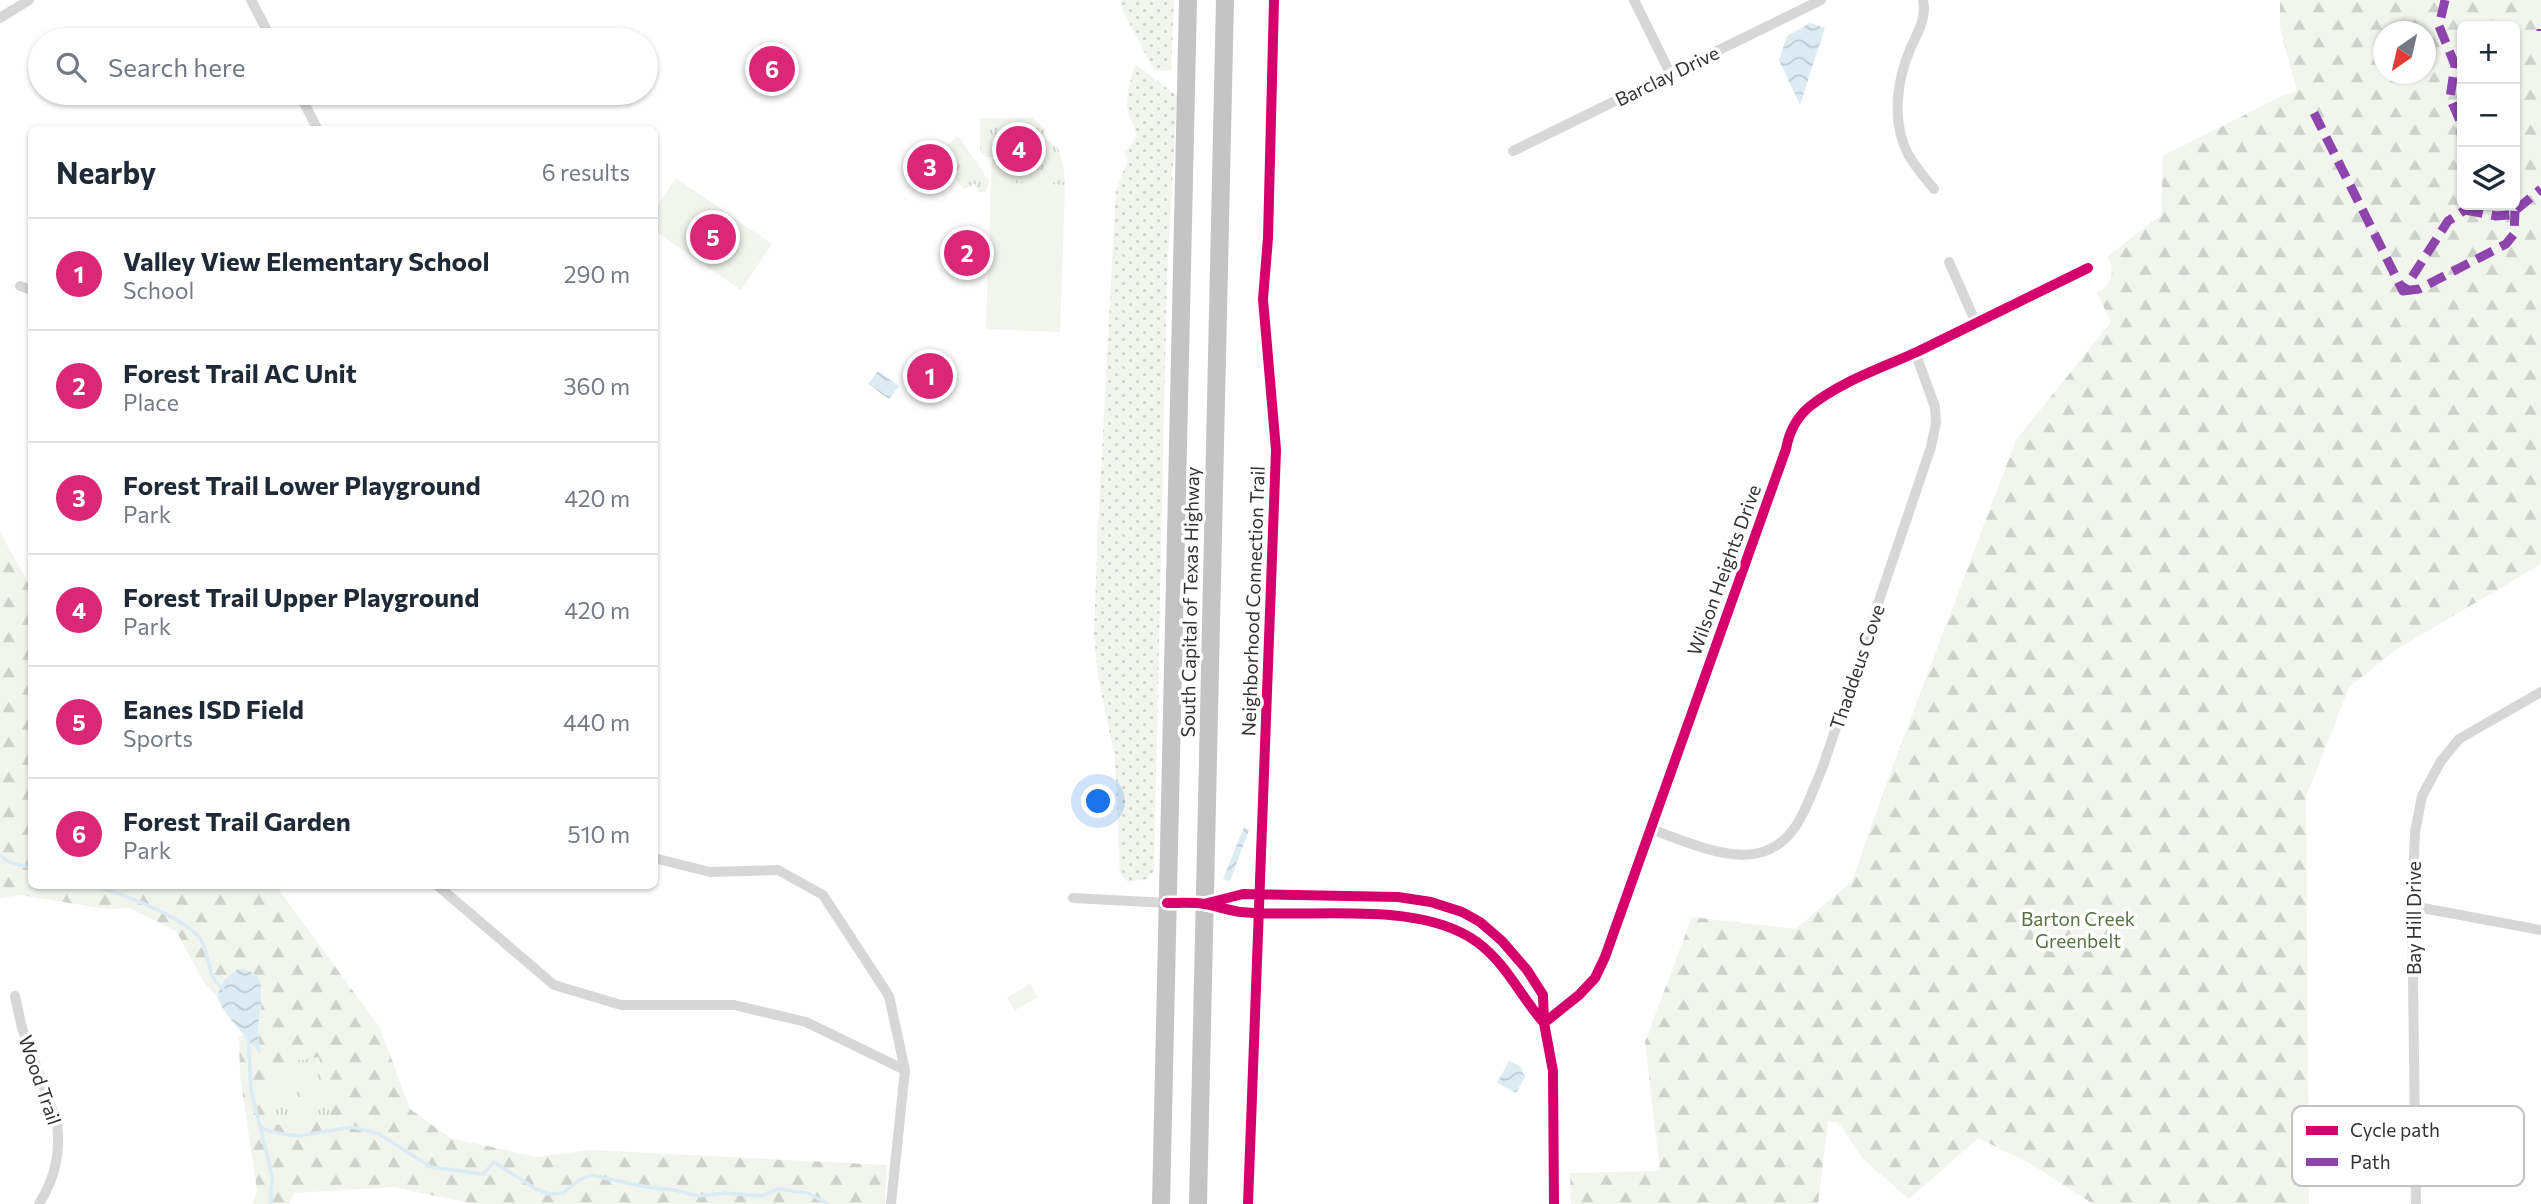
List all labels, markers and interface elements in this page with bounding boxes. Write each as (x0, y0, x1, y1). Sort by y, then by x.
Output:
north arrow (2373, 21, 2436, 84)
map controls (2457, 21, 2520, 210)
button: + (2457, 21, 2520, 84)
search box (28, 28, 658, 105)
street label: Barclay Drive (1611, 40, 1723, 111)
pin: 6 (749, 43, 795, 95)
icon: search (52, 48, 90, 86)
text: Search here (108, 51, 246, 82)
button: − (2457, 84, 2520, 147)
pin: 4 (996, 123, 1042, 175)
pin: 3 (907, 141, 953, 193)
button: layers (2457, 147, 2520, 210)
text: Nearby (56, 153, 156, 190)
text: 6 results (542, 158, 630, 186)
pin: 5 (690, 211, 736, 263)
pin: 2 (944, 227, 990, 279)
text: Valley View Elementary School (123, 245, 490, 276)
text: 1 (74, 260, 84, 288)
text: 290 m (564, 260, 630, 288)
text: School (123, 276, 194, 304)
pin: 1 (907, 350, 953, 402)
text: Forest Trail AC Unit (123, 357, 357, 388)
text: 2 (72, 372, 86, 400)
text: 360 m (563, 372, 630, 400)
text: Place (123, 388, 179, 416)
street label: Neighborhood Connection Trail (1236, 465, 1269, 737)
street label: South Capital of Texas Highway (1176, 466, 1203, 738)
text: Forest Trail Lower Playground (123, 469, 481, 500)
street label: Wilson Heights Drive (1682, 481, 1765, 658)
text: 3 (72, 484, 86, 512)
text: 420 m (564, 484, 630, 512)
text: Park (123, 500, 171, 528)
text: Forest Trail Upper Playground (123, 581, 479, 612)
text: 4 (72, 596, 86, 624)
text: 420 m (564, 596, 630, 624)
street label: Thaddeus Cove (1824, 601, 1889, 733)
text: Park (123, 612, 171, 640)
text: Eanes ISD Field (123, 693, 304, 724)
text: 5 (72, 708, 86, 736)
text: 440 m (563, 708, 630, 736)
text: Sports (123, 724, 193, 752)
your location (1081, 784, 1115, 818)
text: Forest Trail Garden (123, 805, 351, 836)
text: 6 (72, 820, 86, 848)
text: 510 m (567, 820, 630, 848)
text: Park (123, 836, 171, 864)
street label: Bay Hill Drive (2402, 861, 2425, 975)
park label: Barton Creek Greenbelt (2021, 907, 2135, 952)
street label: Wood Trail (14, 1032, 66, 1128)
legend (2292, 1106, 2524, 1186)
text: Cycle path (2350, 1118, 2440, 1141)
text: Path (2350, 1150, 2391, 1173)

